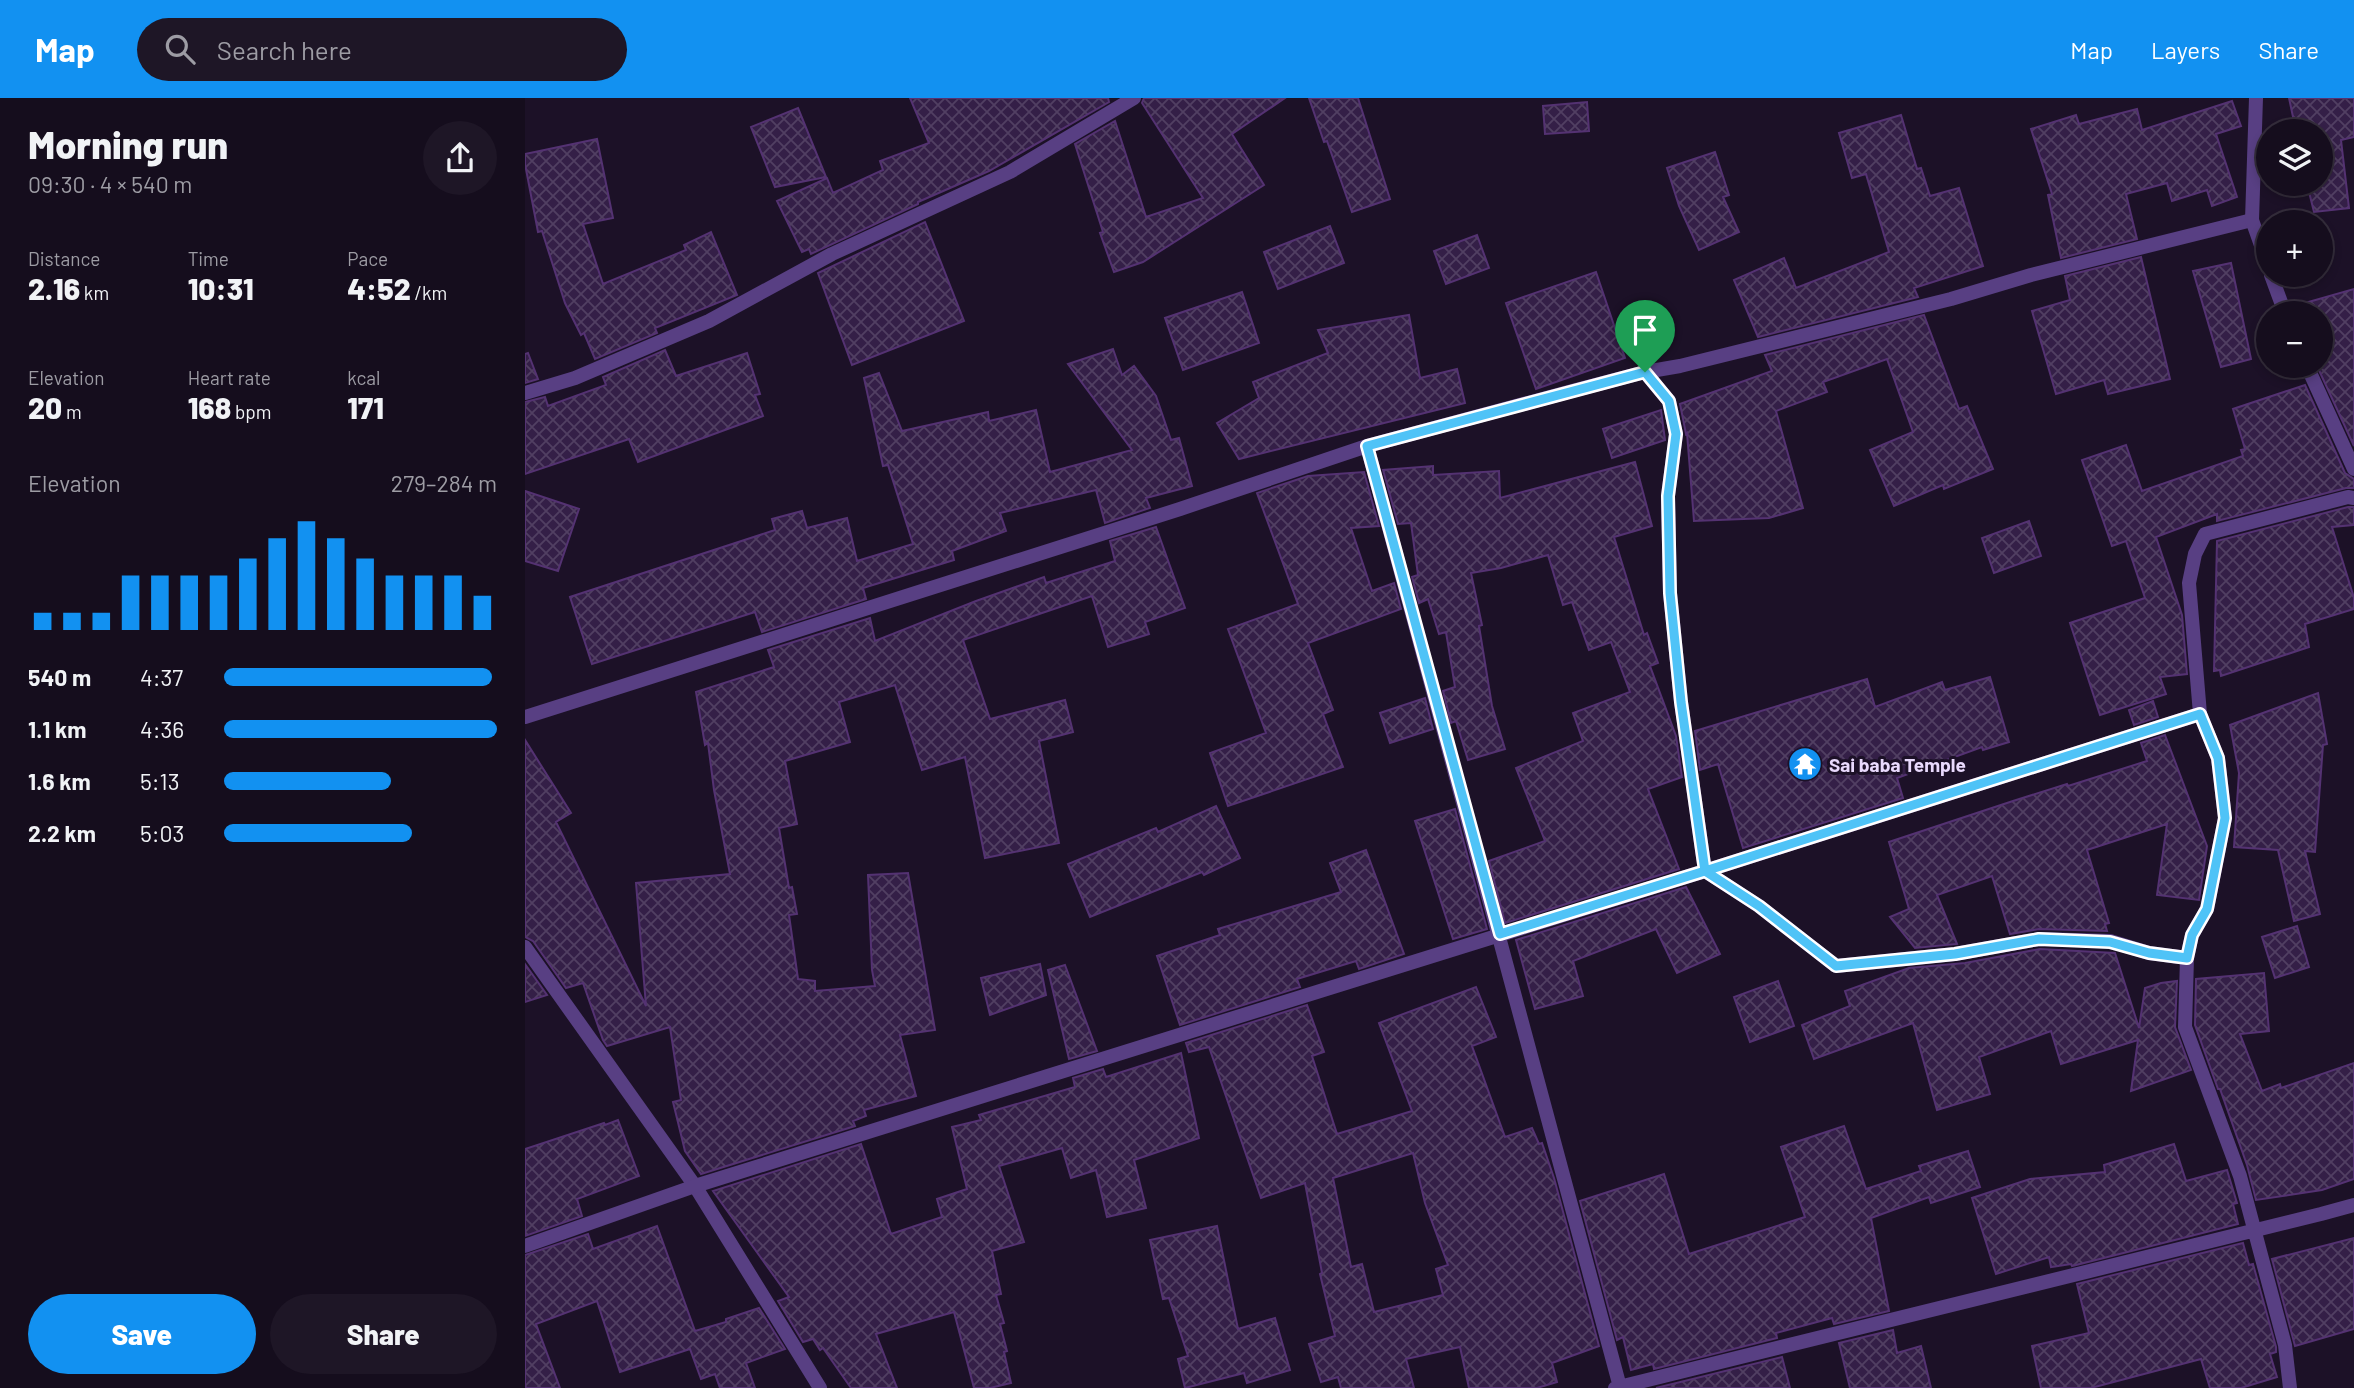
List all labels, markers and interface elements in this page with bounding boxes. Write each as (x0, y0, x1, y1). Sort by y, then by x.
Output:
search box (137, 18, 627, 81)
text: Map (35, 29, 95, 69)
icon: search (161, 30, 199, 68)
text: Search here (217, 34, 352, 65)
text: Map (2070, 35, 2113, 64)
text: Layers (2151, 35, 2220, 64)
text: Share (2258, 35, 2319, 64)
map controls (2256, 119, 2333, 378)
button: layers (2256, 119, 2333, 196)
text: Morning run (28, 121, 228, 167)
button: share (423, 121, 497, 195)
text: 09:30 · 4 × 540 m (28, 170, 192, 198)
button: + (2256, 210, 2333, 287)
text: Distance (28, 247, 100, 270)
text: Time (188, 247, 229, 270)
text: Pace (347, 247, 388, 270)
text: 2.16 (28, 270, 80, 306)
text: 10:31 (188, 270, 254, 306)
text: 4:52 (347, 270, 411, 306)
text: km (80, 281, 109, 304)
text: /km (411, 281, 447, 304)
pin (1615, 300, 1675, 372)
button: − (2256, 301, 2333, 378)
icon: arrive (1626, 311, 1664, 349)
text: Elevation (28, 366, 105, 389)
text: Heart rate (188, 366, 271, 389)
text: kcal (347, 366, 380, 389)
text: 20 (28, 389, 62, 425)
text: 168 (188, 389, 231, 425)
text: 171 (347, 389, 384, 425)
text: m (62, 400, 82, 423)
text: bpm (231, 400, 272, 423)
text: Elevation (28, 469, 121, 497)
text: 279–284 m (391, 469, 497, 497)
text: 540 m (28, 663, 91, 691)
text: 4:37 (140, 663, 183, 691)
text: 1.1 km (28, 715, 87, 743)
text: 4:36 (140, 715, 184, 743)
temple icon: Sai baba Temple (1786, 745, 1824, 783)
place label: Sai baba Temple (1829, 753, 1966, 776)
text: 1.6 km (28, 767, 91, 795)
text: 5:13 (140, 767, 180, 795)
text: 2.2 km (28, 819, 96, 847)
text: 5:03 (140, 819, 184, 847)
button: Save (28, 1294, 256, 1374)
button: Share (270, 1294, 497, 1374)

